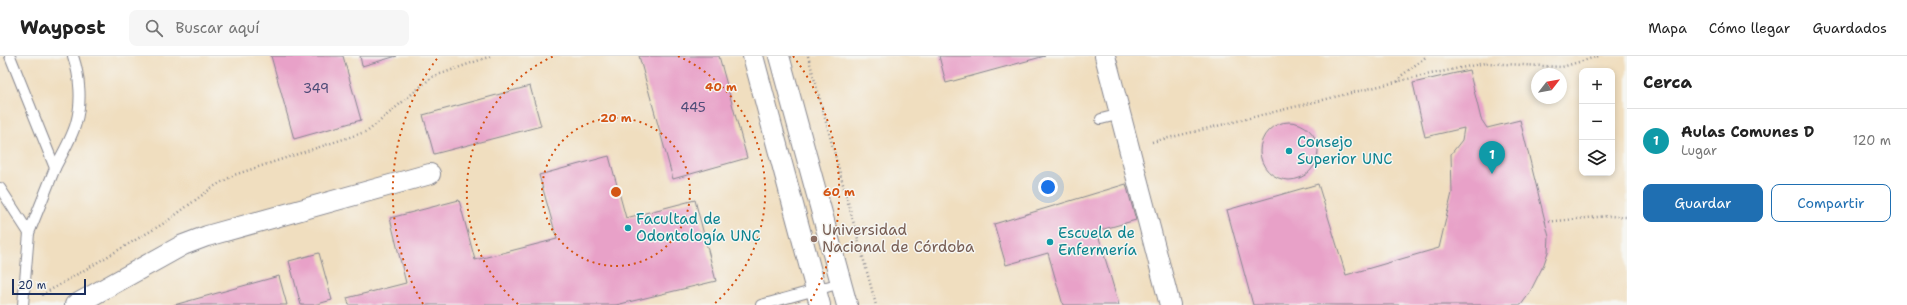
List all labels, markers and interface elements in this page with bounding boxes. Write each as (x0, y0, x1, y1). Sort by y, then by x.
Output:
search box (129, 10, 409, 46)
text: Waypost (20, 15, 105, 40)
icon: search (143, 17, 165, 39)
text: Buscar aquí (175, 18, 259, 38)
text: Mapa (1648, 19, 1687, 37)
text: Cómo llegar (1709, 19, 1790, 37)
text: Guardados (1812, 19, 1887, 37)
north arrow (1531, 68, 1567, 104)
map controls (1579, 68, 1615, 176)
button: + (1579, 68, 1615, 104)
text: Cerca (1643, 71, 1692, 93)
text: 40 m (705, 79, 737, 95)
house number: 349 (303, 80, 329, 97)
house number: 445 (680, 99, 706, 116)
button: − (1579, 104, 1615, 140)
text: 20 m (600, 110, 632, 126)
text: Aulas Comunes D (1681, 122, 1814, 142)
place label: Consejo Superior UNC (1297, 132, 1392, 169)
text: 1 (1653, 132, 1659, 149)
text: 120 m (1853, 132, 1891, 149)
button: layers (1579, 140, 1615, 176)
pin: 1 (1479, 141, 1505, 174)
text: Lugar (1681, 142, 1717, 159)
marker: Consejo Superior UNC (1284, 146, 1294, 156)
your location (1038, 177, 1058, 197)
text: 60 m (823, 184, 855, 200)
button: Guardar (1643, 184, 1763, 222)
button: Compartir (1771, 184, 1891, 222)
centre of rings (609, 185, 623, 199)
place label: Facultad de Odontología UNC (636, 209, 761, 246)
place label: Universidad Nacional de Córdoba (822, 220, 975, 257)
marker: Facultad de Odontología UNC (623, 223, 633, 233)
place label: Escuela de Enfermería (1058, 223, 1137, 260)
marker: Universidad Nacional de Córdoba (809, 234, 819, 244)
marker: Escuela de Enfermería (1045, 237, 1055, 247)
scale bar (12, 277, 86, 296)
text: 20 m (18, 278, 46, 293)

